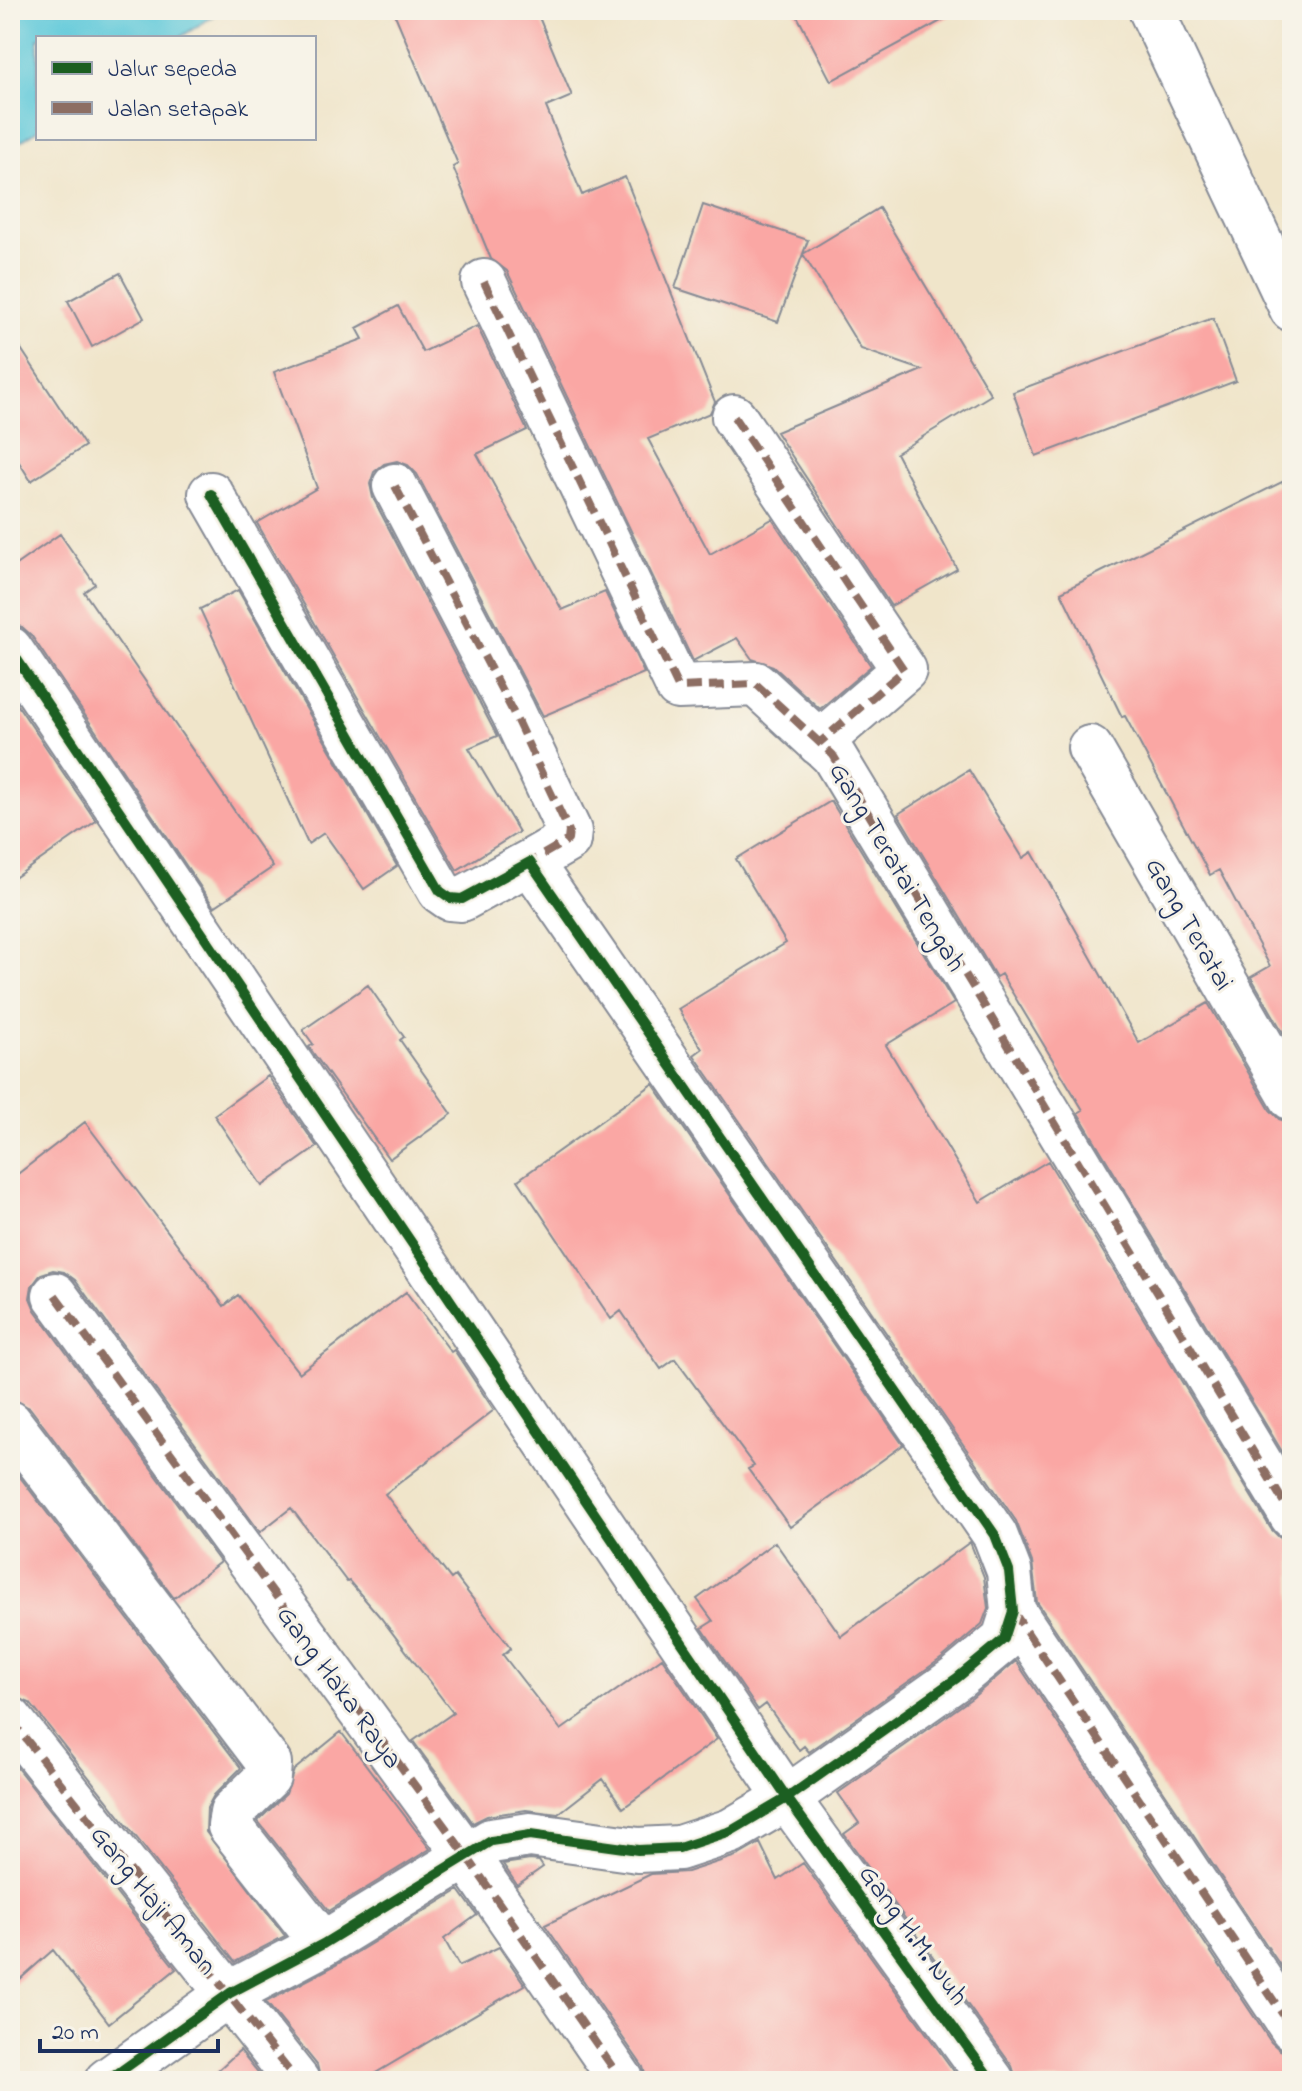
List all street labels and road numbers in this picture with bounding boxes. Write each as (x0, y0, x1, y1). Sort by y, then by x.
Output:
street label: Gang Teratai Tengah (817, 755, 975, 981)
street label: Gang Teratai (1133, 850, 1243, 999)
street label: Gang Haka Raya (265, 1598, 412, 1778)
street label: Gang Haji Aman (79, 1817, 226, 1985)
street label: Gang H.M. Nuh (847, 1857, 978, 2015)

